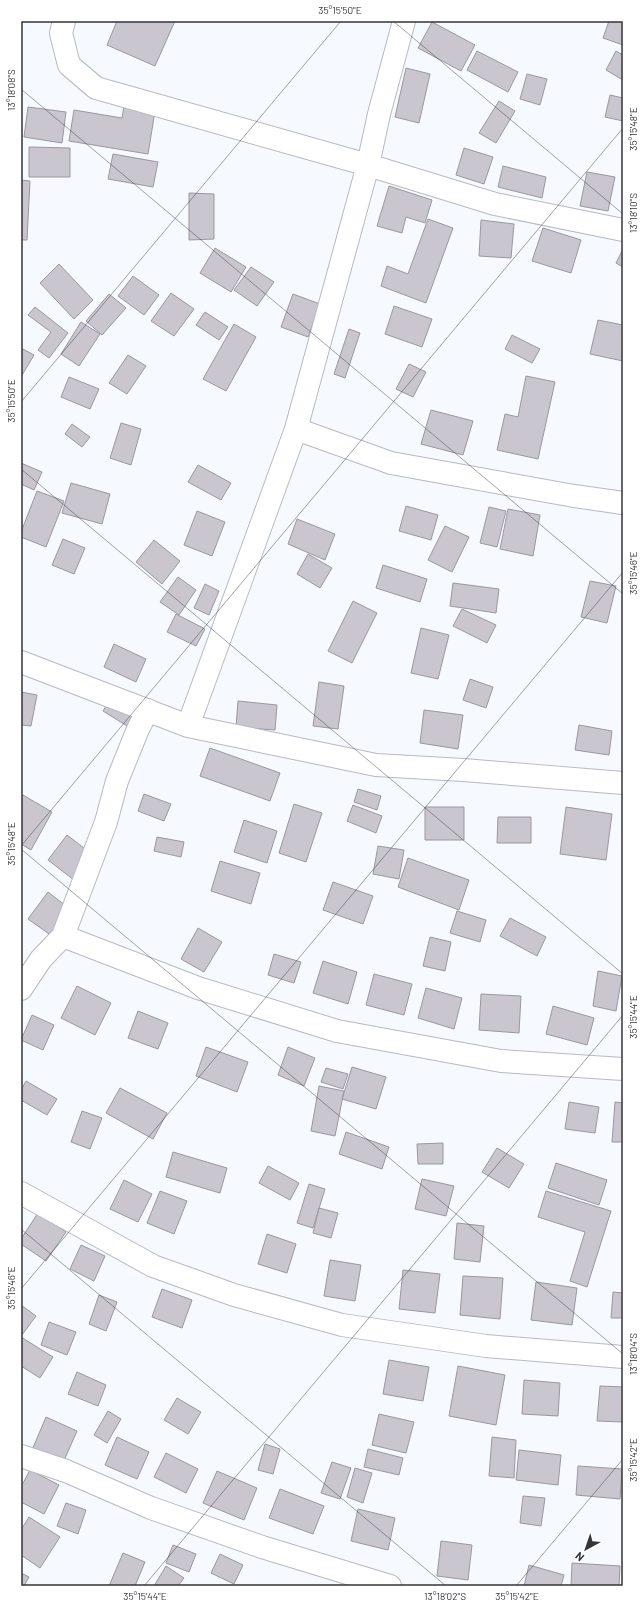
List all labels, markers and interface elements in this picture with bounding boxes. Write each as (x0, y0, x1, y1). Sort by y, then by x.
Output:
text: 35°15'50"E (318, 4, 362, 16)
text: 13°18'08"S (5, 69, 17, 111)
text: 35°15'48"E (627, 107, 639, 151)
text: 13°18'10"S (627, 193, 639, 233)
text: 35°15'50"E (5, 379, 17, 423)
text: 35°15'46"E (627, 551, 639, 595)
text: 35°15'48"E (5, 822, 17, 866)
text: 35°15'44"E (627, 995, 639, 1039)
text: 35°15'46"E (5, 1266, 17, 1310)
text: 13°18'04"S (627, 1333, 639, 1375)
text: 35°15'42"E (627, 1438, 639, 1482)
north arrow (566, 1529, 606, 1569)
text: N (572, 1550, 586, 1564)
text: 35°15'44"E (123, 1590, 167, 1602)
text: 13°18'02"S (424, 1590, 466, 1602)
text: 35°15'42"E (495, 1590, 539, 1602)

